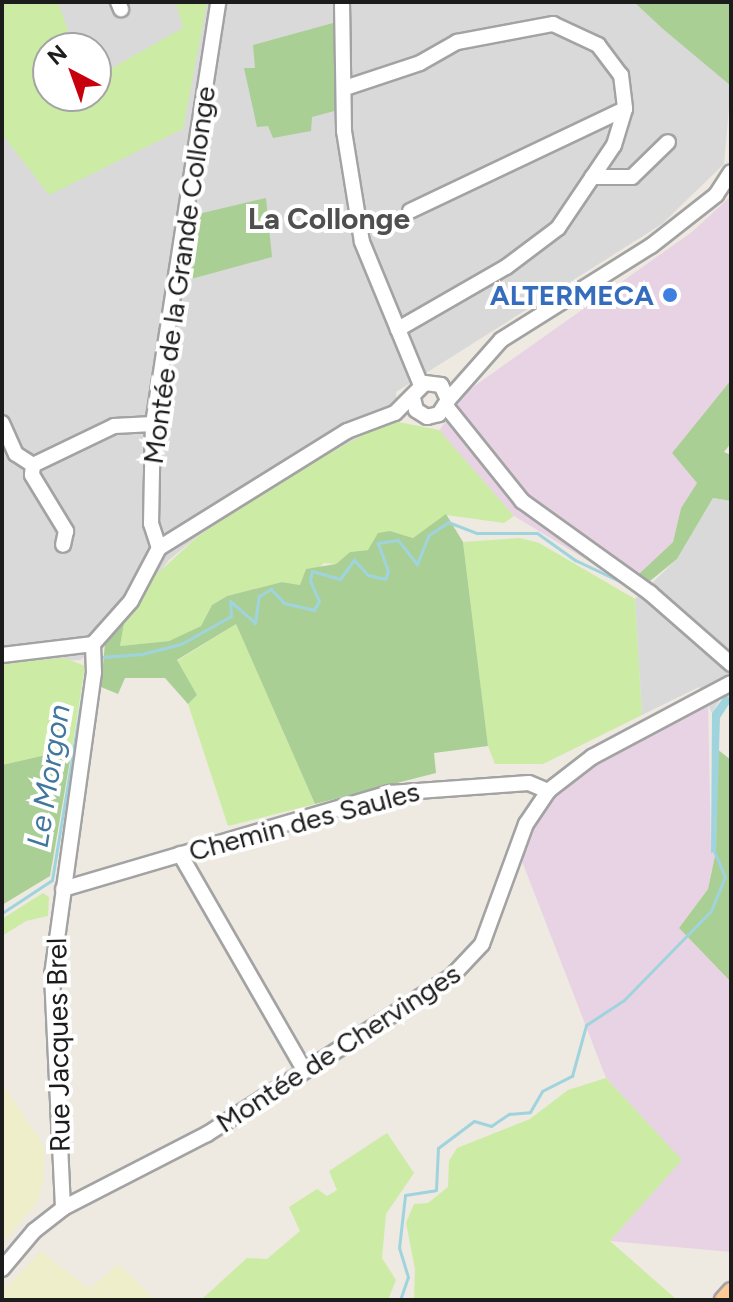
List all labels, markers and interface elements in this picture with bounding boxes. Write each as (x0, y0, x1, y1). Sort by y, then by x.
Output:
north arrow (32, 32, 112, 112)
text: N (42, 39, 73, 71)
street label: Montée de la Grande Collonge (136, 84, 222, 466)
district label: La Collonge (248, 201, 410, 237)
place label: ALTERMECA (490, 278, 654, 312)
marker: ALTERMECA (661, 286, 679, 304)
water label: Le Morgon (20, 702, 78, 850)
street label: Chemin des Saules (185, 774, 423, 868)
street label: Rue Jacques Brel (39, 938, 77, 1152)
street label: Montée de Chervinges (210, 957, 466, 1139)

